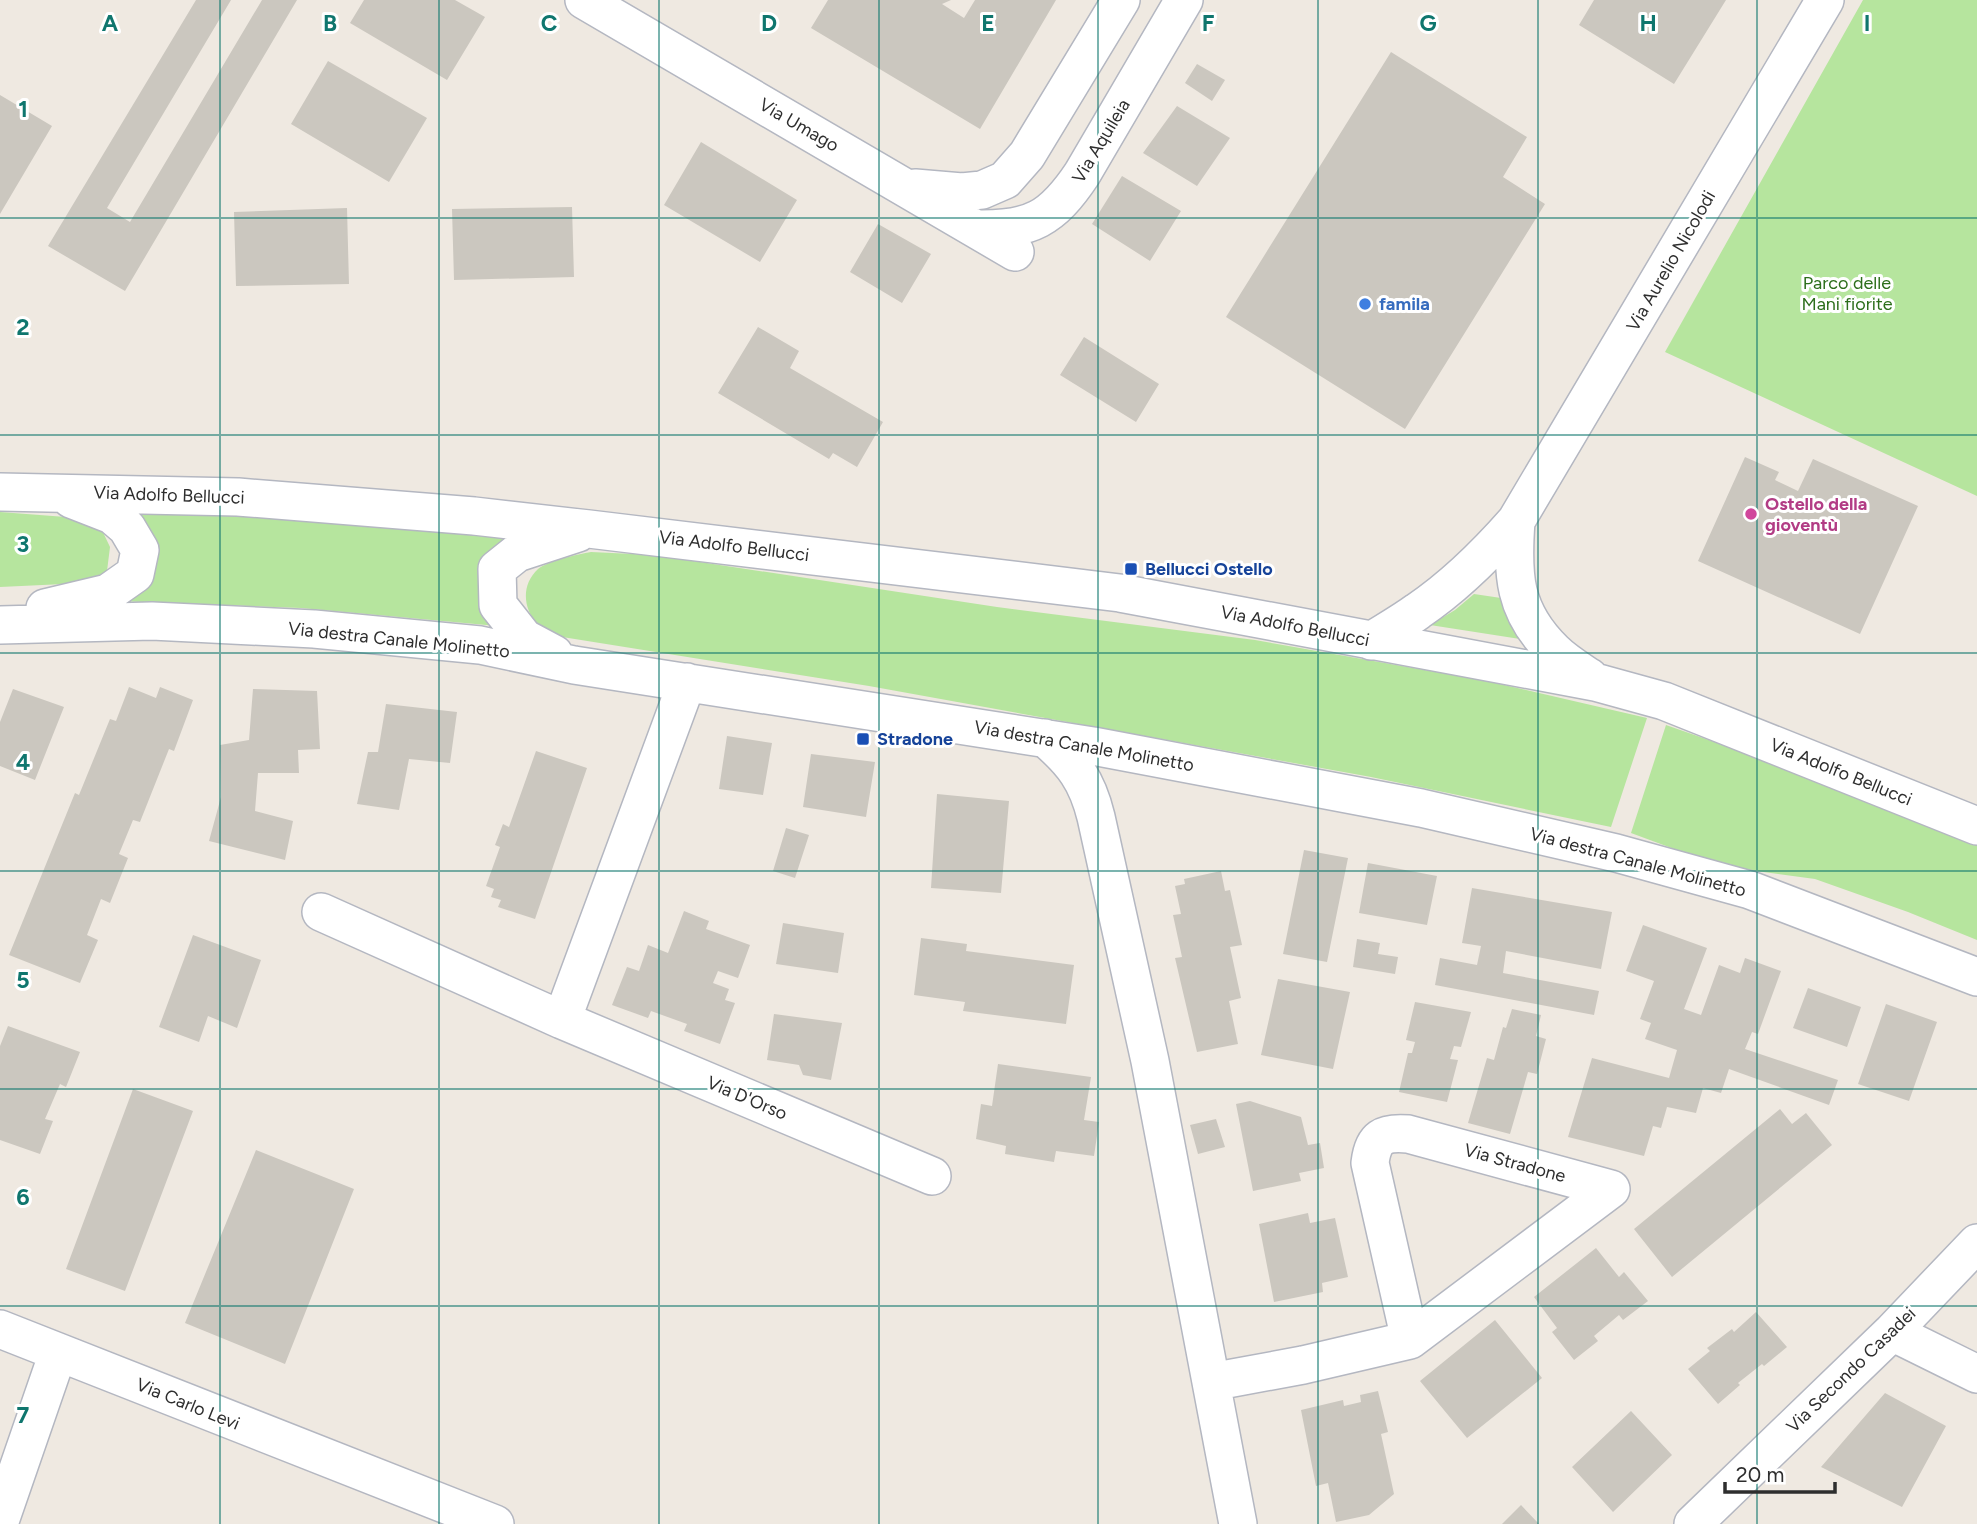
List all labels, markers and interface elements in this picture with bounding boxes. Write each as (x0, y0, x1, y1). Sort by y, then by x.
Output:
text: A (102, 9, 119, 37)
text: B (323, 9, 337, 37)
text: C (541, 9, 558, 37)
text: D (761, 9, 777, 37)
text: E (981, 9, 995, 37)
text: F (1202, 9, 1215, 37)
text: G (1419, 9, 1437, 37)
text: H (1639, 9, 1657, 37)
text: I (1864, 9, 1870, 37)
street label: Via Umago (755, 93, 843, 157)
text: 1 (18, 95, 28, 123)
street label: Via Aquileia (1067, 95, 1135, 187)
street label: Via Aurelio Nicolodi (1622, 187, 1720, 335)
park label: Parco delle Mani fiorite (1801, 272, 1893, 315)
place label: famila (1379, 293, 1430, 315)
marker: famila (1357, 296, 1373, 312)
text: 2 (16, 313, 30, 341)
street label: Via Adolfo Bellucci (93, 481, 245, 509)
place label: Ostello della gioventù (1765, 493, 1867, 536)
marker: Ostello della gioventù (1743, 506, 1759, 522)
street label: Via Adolfo Bellucci (658, 526, 810, 566)
text: 3 (17, 530, 29, 558)
place label: Bellucci Ostello (1145, 558, 1273, 580)
marker: Bellucci Ostello (1123, 561, 1139, 577)
street label: Via Adolfo Bellucci (1219, 601, 1371, 651)
street label: Via destra Canale Molinetto (287, 617, 511, 663)
street label: Via destra Canale Molinetto (972, 716, 1196, 776)
place label: Stradone (877, 728, 953, 750)
marker: Stradone (855, 731, 871, 747)
street label: Via Adolfo Bellucci (1767, 733, 1915, 811)
text: 4 (16, 748, 30, 776)
street label: Via destra Canale Molinetto (1528, 823, 1748, 901)
text: 5 (16, 966, 30, 994)
street label: Via D'Orso (704, 1071, 790, 1125)
street label: Via Stradone (1462, 1139, 1568, 1187)
text: 6 (16, 1183, 30, 1211)
street label: Via Secondo Casadei (1782, 1303, 1920, 1437)
street label: Via Carlo Levi (133, 1373, 243, 1435)
text: 7 (17, 1401, 30, 1429)
scale bar (1725, 1450, 1835, 1494)
text: 20 m (1736, 1462, 1784, 1487)

